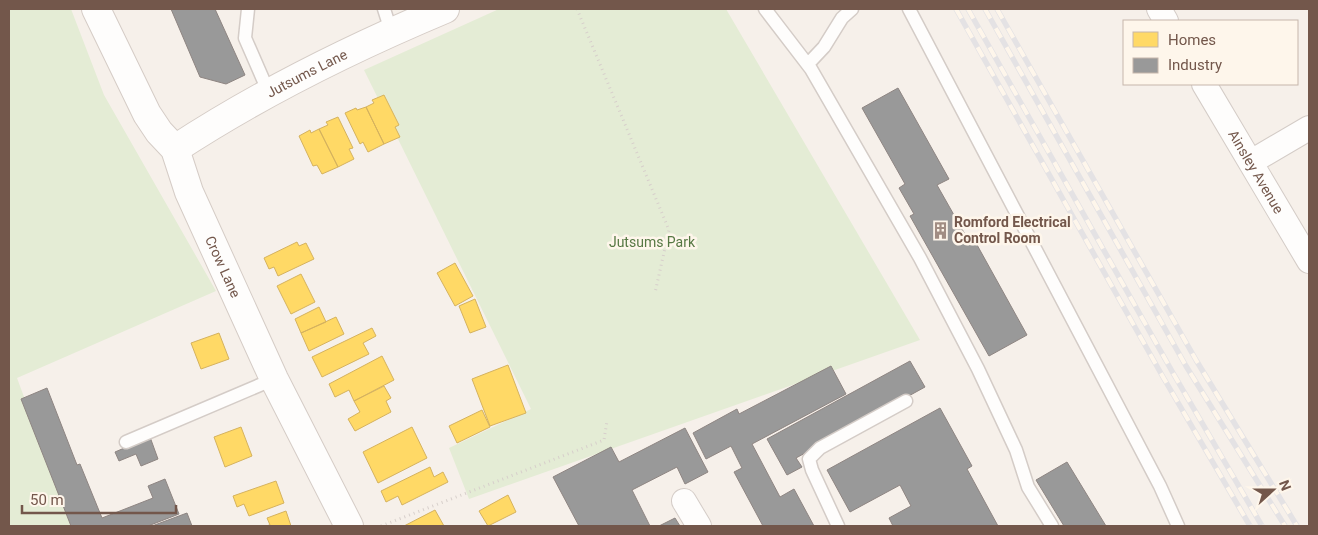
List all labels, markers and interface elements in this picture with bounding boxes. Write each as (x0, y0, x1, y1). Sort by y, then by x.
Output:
legend (1123, 20, 1298, 85)
text: Homes (1168, 31, 1216, 49)
street label: Jutsums Lane (264, 46, 350, 101)
text: Industry (1168, 56, 1222, 74)
street label: Ainsley Avenue (1225, 127, 1287, 216)
place label: Romford Electrical Control Room (954, 214, 1071, 246)
building icon: Romford Electrical Control Room (930, 220, 950, 240)
street label: Crow Lane (202, 233, 244, 300)
park label: Jutsums Park (609, 234, 696, 250)
north arrow (1248, 465, 1298, 515)
text: N (1276, 478, 1294, 493)
scale bar (22, 482, 176, 514)
text: 50 m (30, 491, 64, 509)

